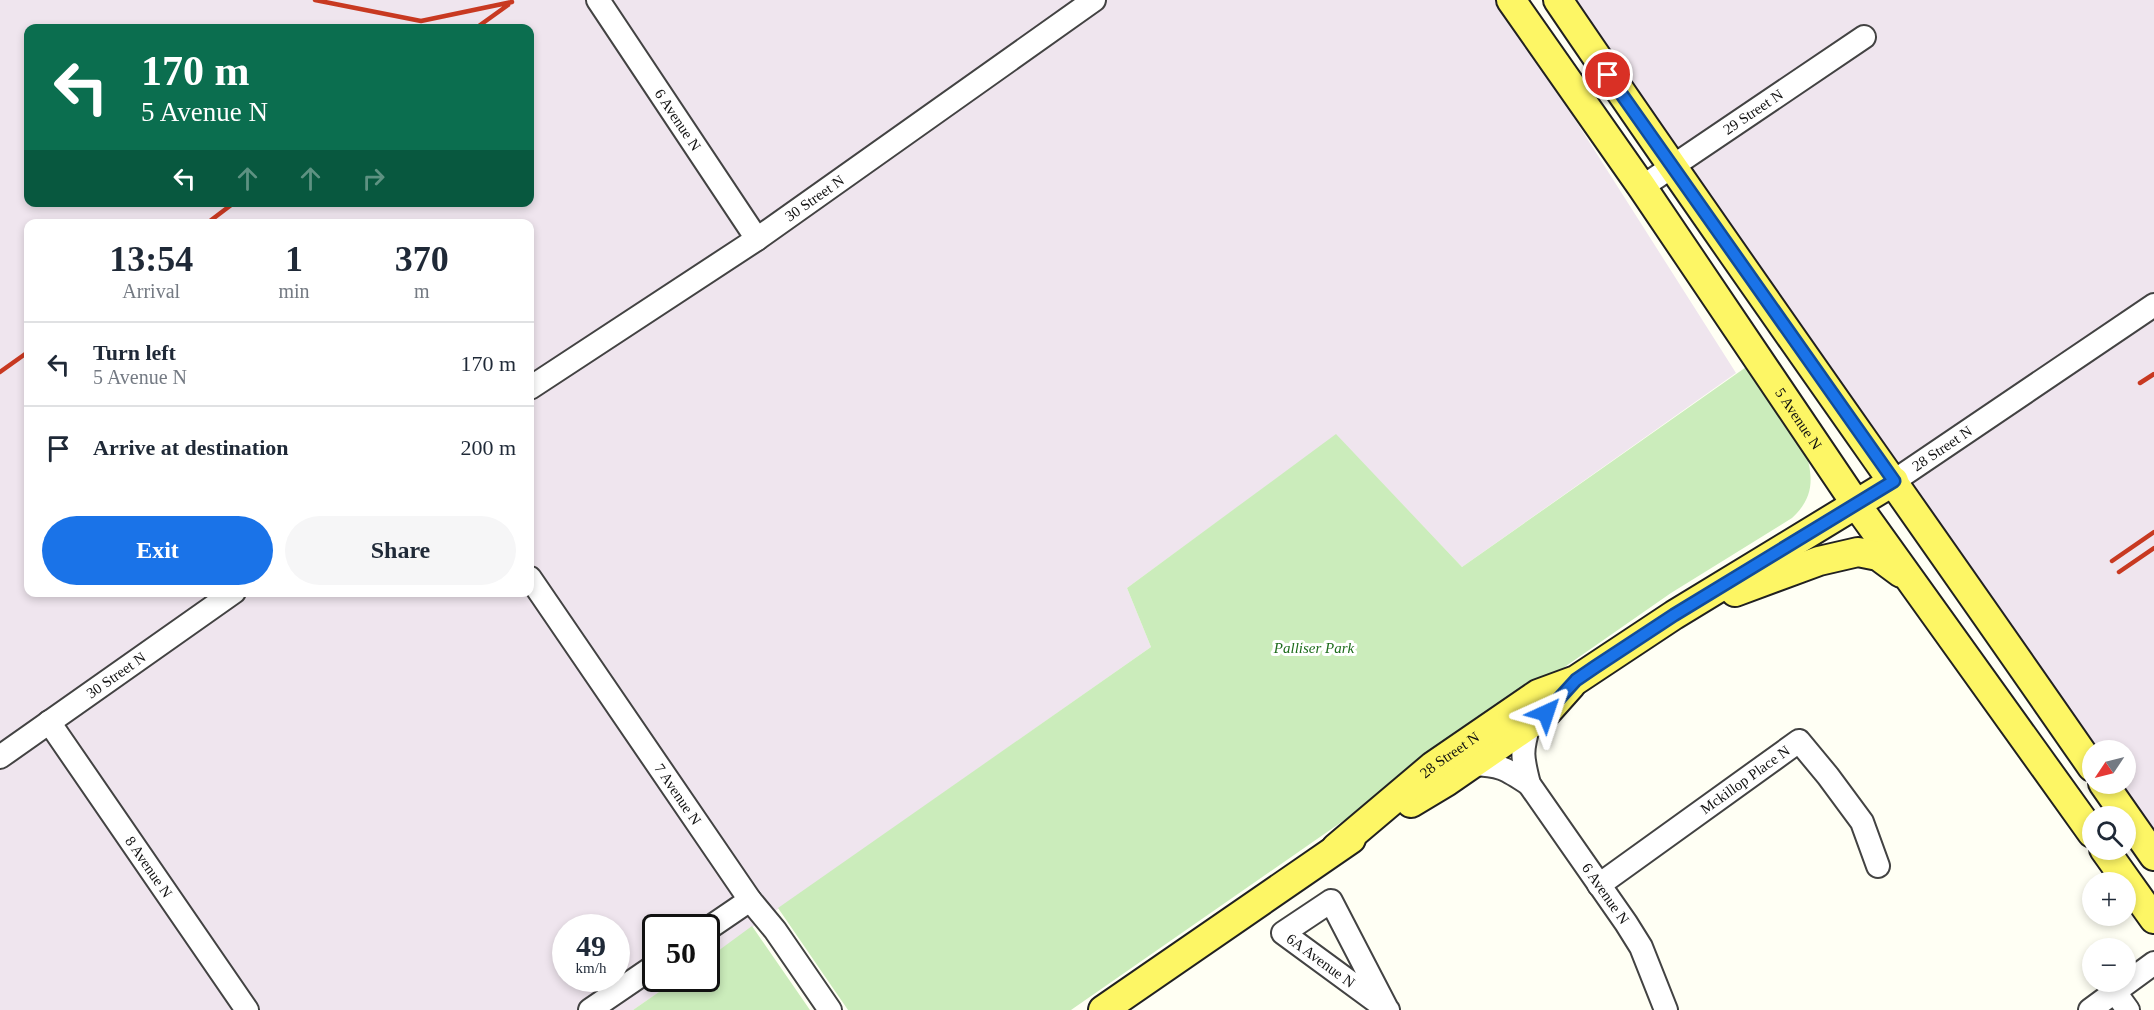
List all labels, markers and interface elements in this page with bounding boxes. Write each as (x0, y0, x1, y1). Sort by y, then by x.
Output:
icon: left (42, 48, 120, 126)
text: 170 m (141, 48, 250, 94)
pin (1582, 49, 1633, 100)
icon: arrive (1591, 58, 1624, 91)
street label: 6 Avenue N (652, 86, 704, 154)
street label: 29 Street N (1720, 86, 1786, 138)
text: 5 Avenue N (141, 97, 268, 127)
icon: left (168, 162, 201, 195)
icon: ahead (231, 162, 264, 195)
icon: ahead (294, 162, 327, 195)
icon: right (357, 162, 390, 195)
street label: 30 Street N (782, 172, 847, 225)
text: 13:54 (109, 239, 193, 279)
text: 1 (285, 239, 303, 279)
text: 370 (395, 239, 449, 279)
text: Arrival (122, 280, 180, 302)
text: min (278, 280, 310, 302)
text: m (414, 280, 430, 302)
text: Turn left (93, 340, 176, 365)
icon: left (42, 348, 75, 381)
text: 170 m (460, 351, 516, 376)
text: 5 Avenue N (93, 366, 187, 388)
street label: 5 Avenue N (1772, 385, 1825, 453)
street label: 28 Street N (1909, 423, 1975, 474)
icon: arrive (42, 432, 75, 465)
text: Arrive at destination (93, 435, 289, 460)
text: 200 m (460, 435, 516, 460)
button: Exit (42, 516, 273, 585)
button: Share (285, 516, 516, 585)
park label: Palliser Park (1273, 640, 1355, 656)
street label: 30 Street N (84, 649, 149, 701)
position arrow (1514, 681, 1578, 745)
street label: 28 Street N (1417, 729, 1482, 781)
north arrow (2082, 740, 2136, 794)
map controls (2082, 740, 2136, 992)
street label: Mckillop Place N (1697, 742, 1793, 817)
street label: 7 Avenue N (651, 761, 704, 828)
button: search (2082, 806, 2136, 860)
street label: 8 Avenue N (122, 833, 175, 901)
street label: 6 Avenue N (1579, 860, 1632, 927)
button: + (2082, 872, 2136, 926)
speed limit sign: 50 (642, 914, 720, 992)
text: 49 (576, 929, 606, 962)
street label: 6A Avenue N (1283, 930, 1358, 991)
button: − (2082, 938, 2136, 992)
text: km/h (576, 960, 606, 976)

